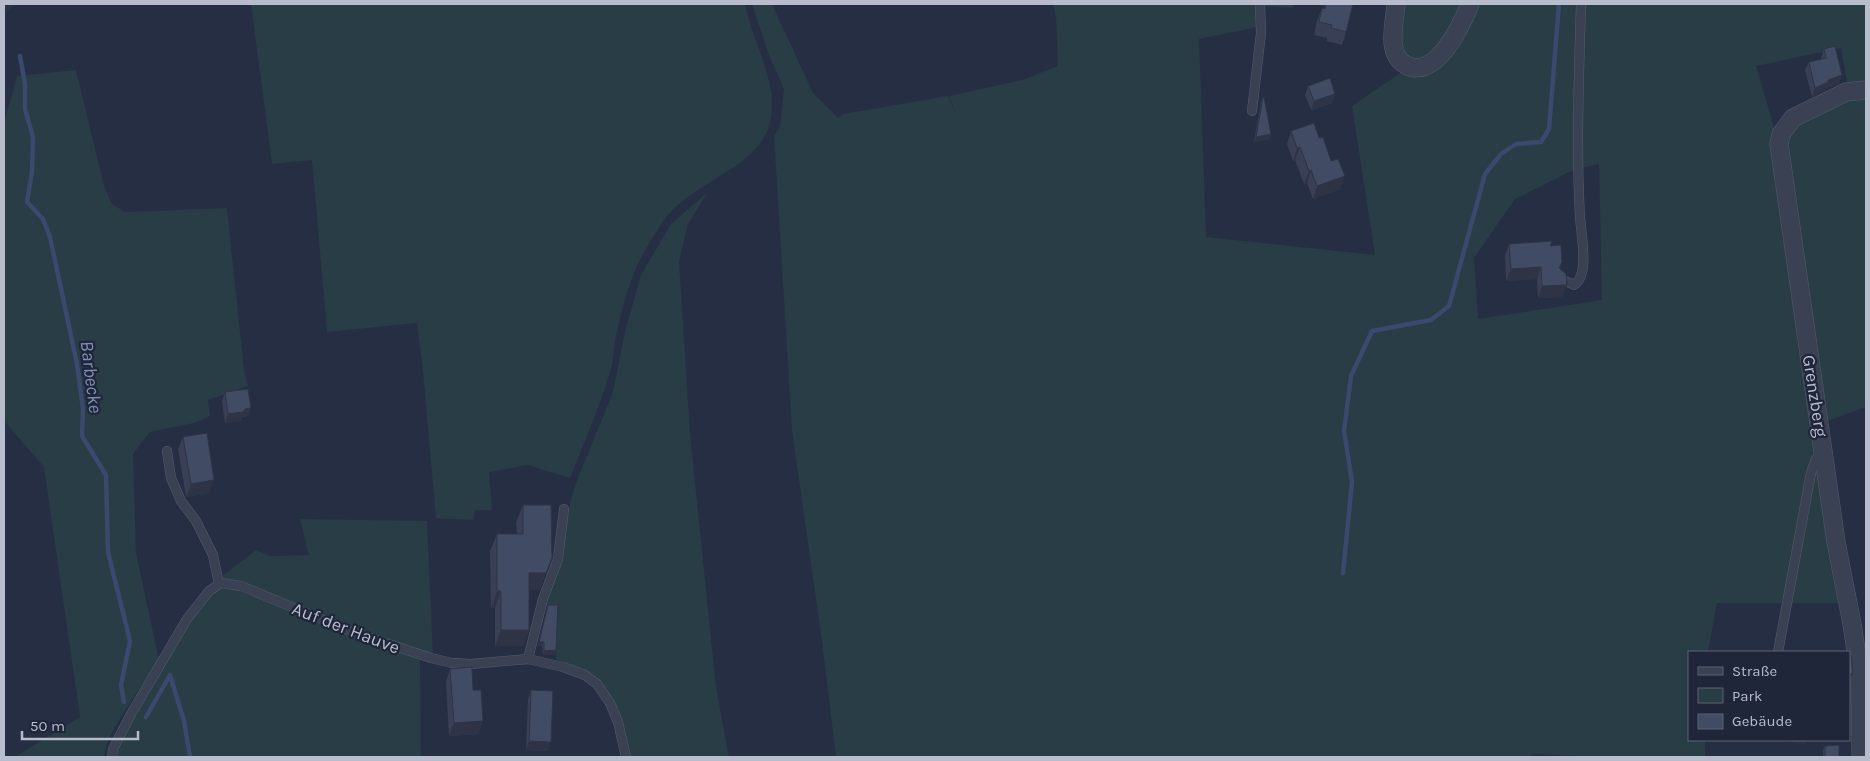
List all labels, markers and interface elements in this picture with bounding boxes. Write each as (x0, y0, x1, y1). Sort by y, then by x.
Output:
water label: Barbecke (76, 340, 106, 415)
street label: Grenzberg (1798, 353, 1832, 439)
street label: Auf der Hauve (289, 597, 403, 659)
legend (1688, 651, 1850, 741)
text: Straße (1732, 662, 1777, 680)
text: Park (1732, 687, 1762, 705)
scale bar (22, 708, 139, 740)
text: Gebäude (1732, 712, 1792, 730)
text: 50 m (30, 717, 65, 735)

